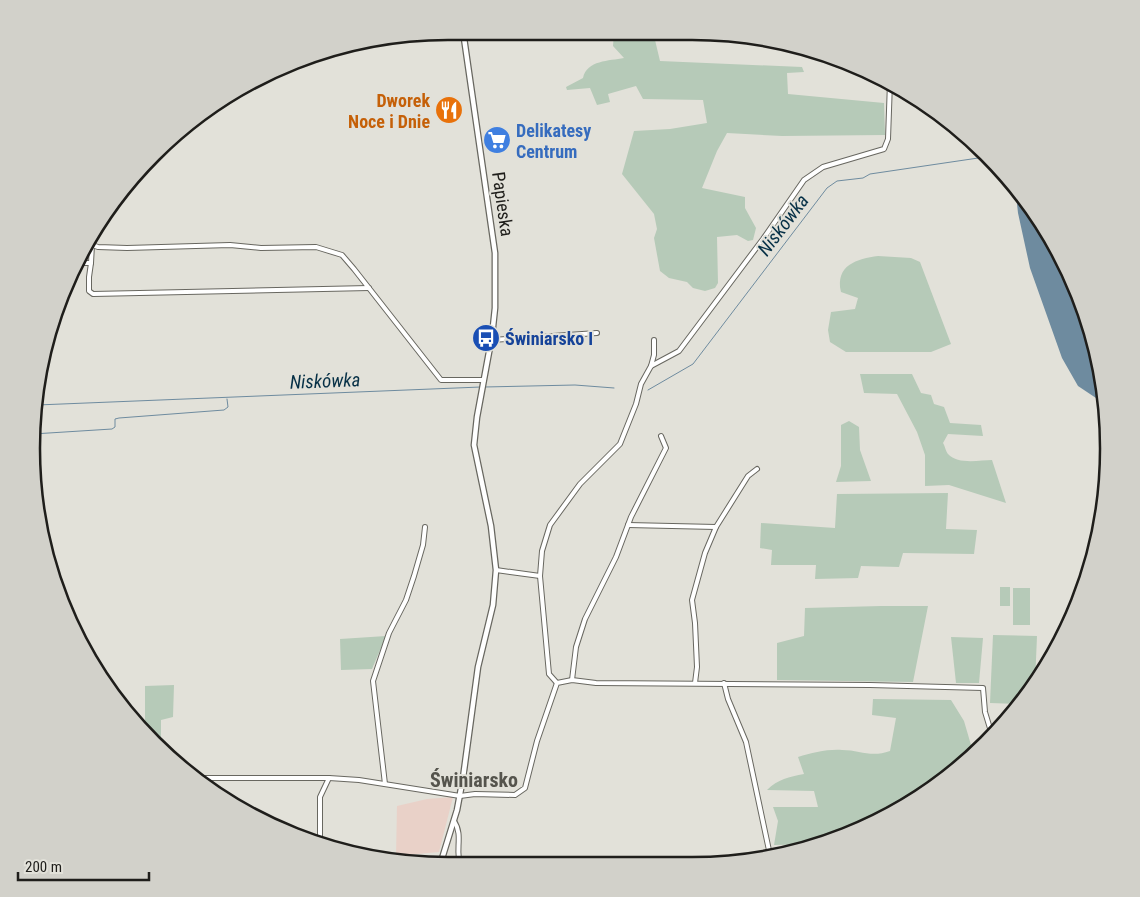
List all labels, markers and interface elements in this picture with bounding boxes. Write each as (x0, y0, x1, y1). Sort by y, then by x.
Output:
place label: Dworek Noce i Dnie (348, 90, 430, 132)
restaurant icon: Dworek Noce i Dnie (434, 95, 464, 125)
place label: Delikatesy Centrum (516, 120, 591, 162)
supermarket icon: Delikatesy Centrum (482, 125, 512, 155)
street label: Papieska (488, 170, 518, 238)
water label: Niskówka (753, 190, 813, 260)
bus stop icon: Świniarsko I (471, 323, 501, 353)
place label: Świniarsko I (505, 328, 593, 349)
water label: Niskówka (289, 368, 361, 394)
district label: Świniarsko (430, 768, 518, 792)
scale bar (18, 850, 149, 882)
text: 200 m (25, 858, 62, 876)

